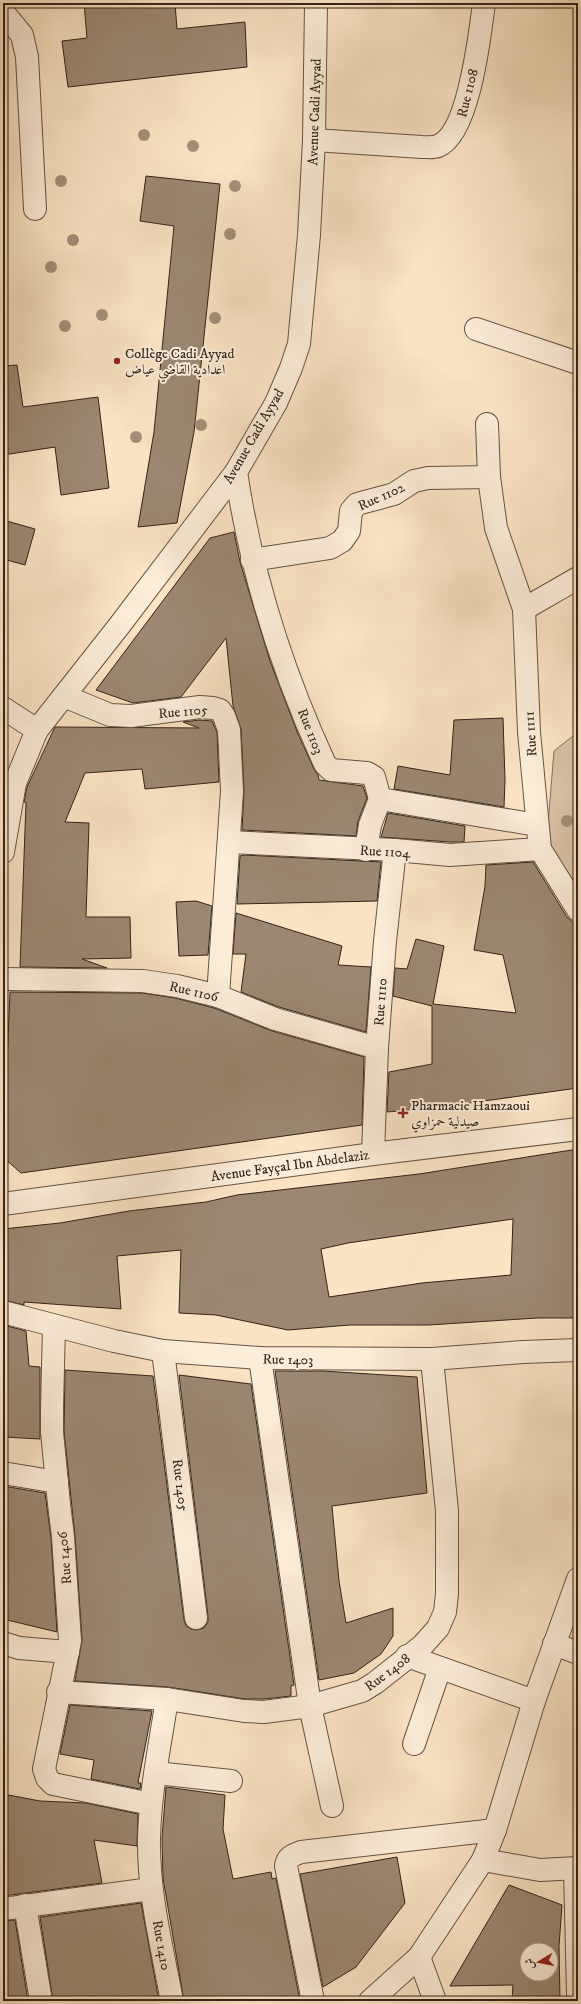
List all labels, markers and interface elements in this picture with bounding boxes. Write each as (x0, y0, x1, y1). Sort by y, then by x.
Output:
street label: Avenue Cadi Ayyad (304, 58, 326, 166)
street label: Rue 1108 (453, 67, 483, 120)
place label: Collège Cadi Ayyad اعدادية القاضي عياض (125, 345, 235, 383)
marker: Collège Cadi Ayyad اعدادية القاضي عياض (112, 356, 122, 366)
street label: Avenue Cadi Ayyad (219, 386, 288, 487)
street label: Rue 1102 (355, 479, 408, 515)
street label: Rue 1105 (158, 701, 209, 723)
street label: Rue 1103 (293, 706, 327, 757)
street label: Rue 1111 (520, 711, 542, 757)
street label: Rue 1104 (359, 842, 412, 862)
street label: Rue 1106 (167, 978, 221, 1007)
street label: Rue 1110 (370, 978, 392, 1027)
place label: Pharmacie Hamzaoui صيدلية حمزاوي (411, 1097, 530, 1133)
marker: Pharmacie Hamzaoui صيدلية حمزاوي (398, 1108, 408, 1118)
street label: Avenue Fayçal Ibn Abdelaziz (210, 1146, 371, 1186)
street label: Rue 1403 (262, 1351, 314, 1369)
street label: Rue 1405 (168, 1458, 192, 1512)
street label: Rue 1406 (54, 1530, 76, 1585)
street label: Rue 1408 (361, 1650, 414, 1696)
street label: Rue 1410 (148, 1919, 174, 1972)
north arrow (519, 1942, 559, 1982)
text: ش (522, 1957, 538, 1970)

